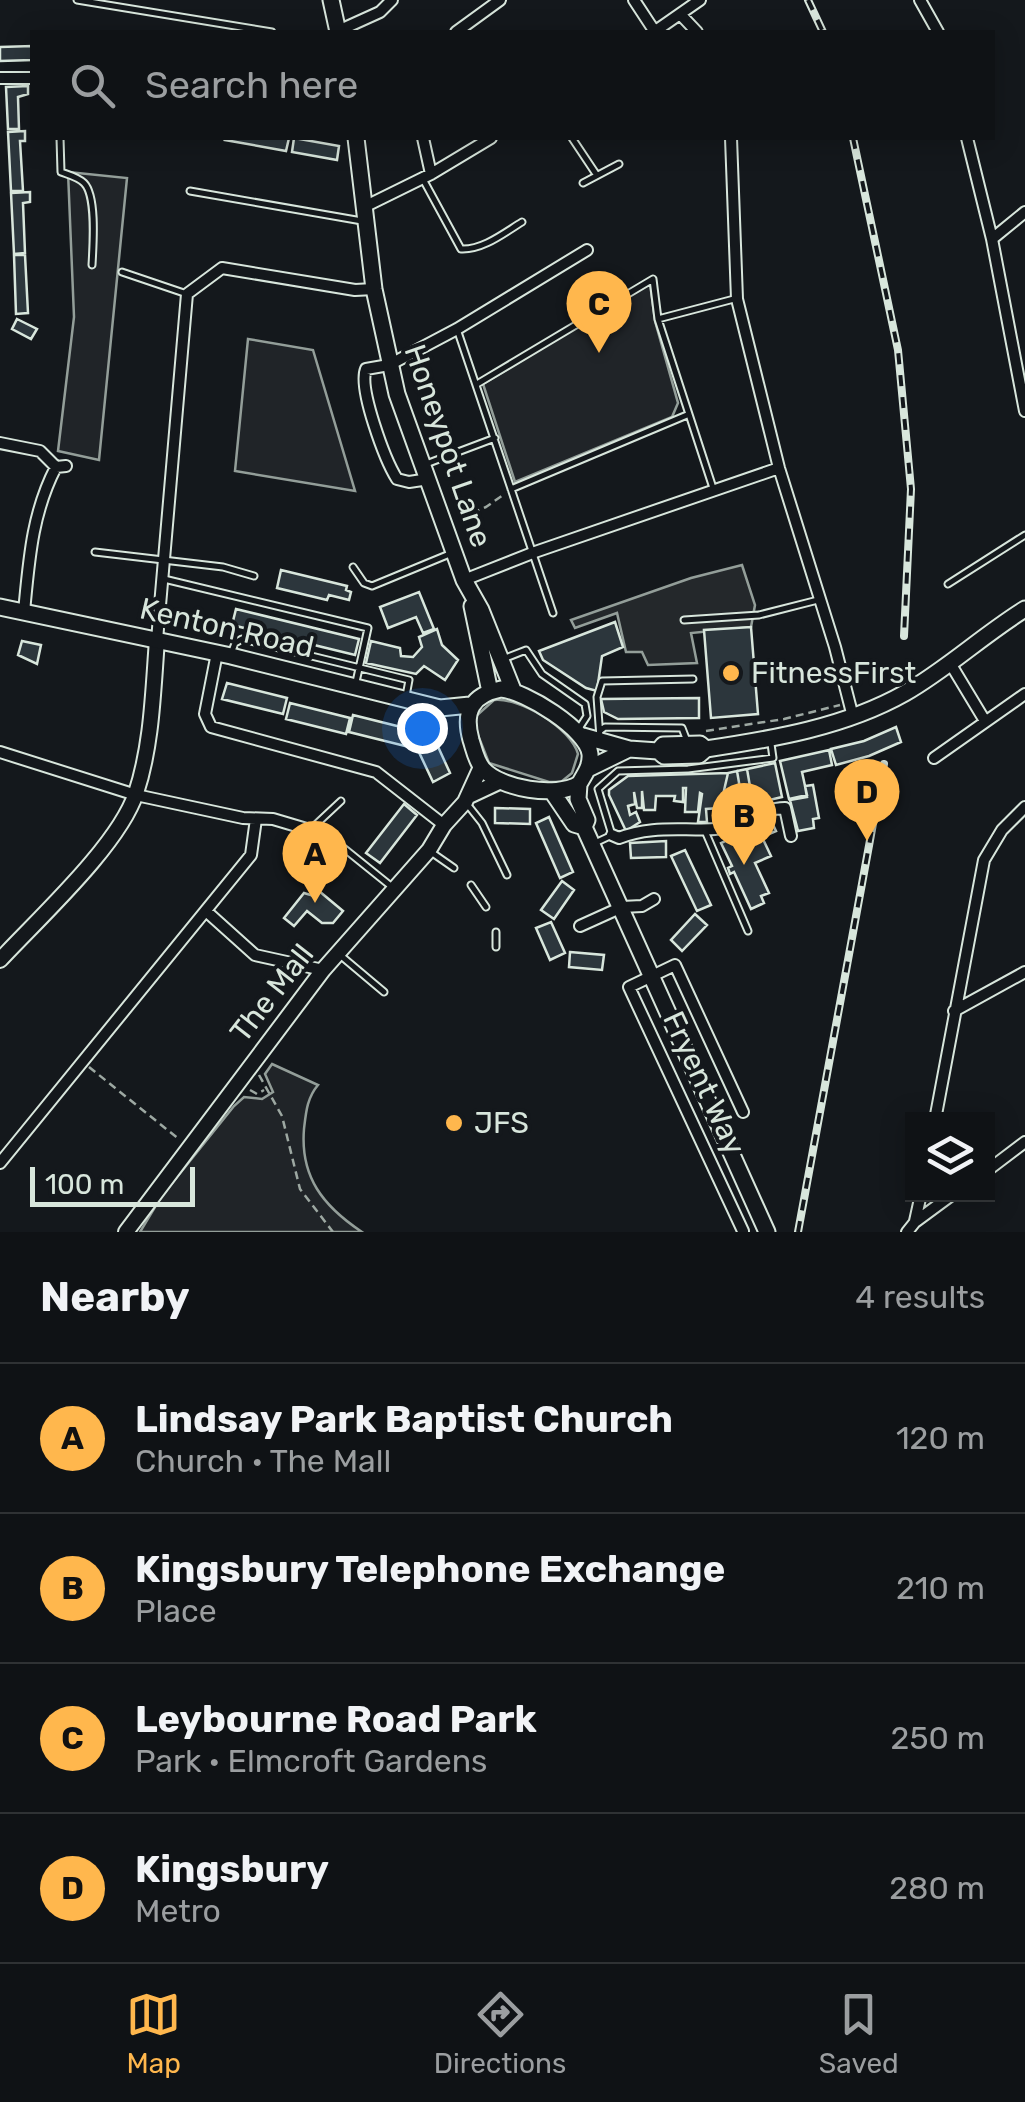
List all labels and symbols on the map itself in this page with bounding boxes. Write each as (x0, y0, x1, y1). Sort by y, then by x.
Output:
pin: C (566, 270, 632, 353)
street label: Honeypot Lane (396, 340, 500, 552)
street label: Kenton Road (136, 590, 318, 666)
place label: FitnessFirst (751, 655, 917, 691)
marker: FitnessFirst (720, 662, 742, 684)
your location (397, 703, 448, 754)
pin: D (834, 758, 900, 841)
pin: B (712, 782, 776, 865)
pin: A (282, 820, 348, 903)
street label: The Mall (223, 937, 321, 1049)
street label: Fryent Way (655, 1006, 753, 1160)
place label: JFS (474, 1105, 529, 1141)
marker: JFS (443, 1112, 465, 1134)
scale bar (30, 1162, 195, 1206)

